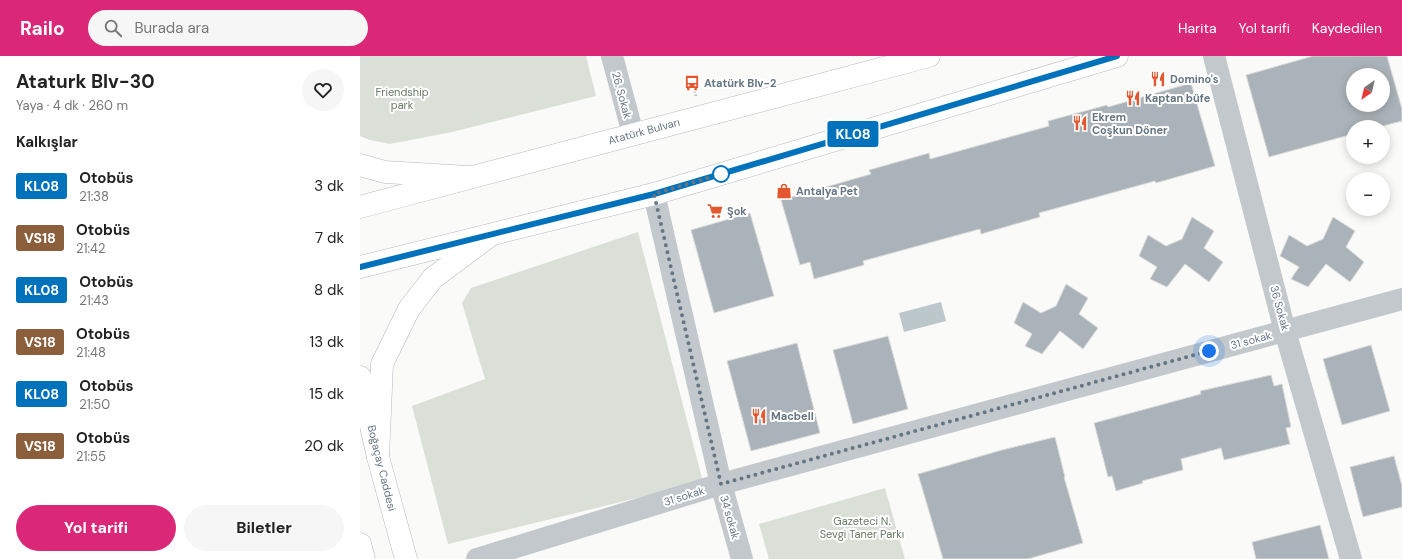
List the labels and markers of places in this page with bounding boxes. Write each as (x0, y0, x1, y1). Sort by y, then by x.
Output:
restaurant icon: Domino's (1149, 70, 1167, 88)
place label: Domino's (1170, 72, 1219, 86)
bus stop icon: Atatürk Blv-2 (683, 74, 701, 92)
place label: Atatürk Blv-2 (704, 76, 776, 90)
restaurant icon: Kaptan büfe (1124, 89, 1142, 107)
place label: Kaptan büfe (1145, 91, 1211, 105)
place label: Ekrem Coşkun Döner (1092, 110, 1168, 137)
restaurant icon: Ekrem Coşkun Döner (1071, 114, 1089, 132)
unlabelled marker (712, 165, 730, 183)
shop icon: Antalya Pet (775, 182, 793, 200)
place label: Antalya Pet (796, 184, 858, 198)
supermarket icon: Şok (706, 202, 724, 220)
place label: Şok (727, 204, 747, 218)
restaurant icon: Macbell (750, 407, 768, 425)
place label: Macbell (771, 409, 814, 423)

